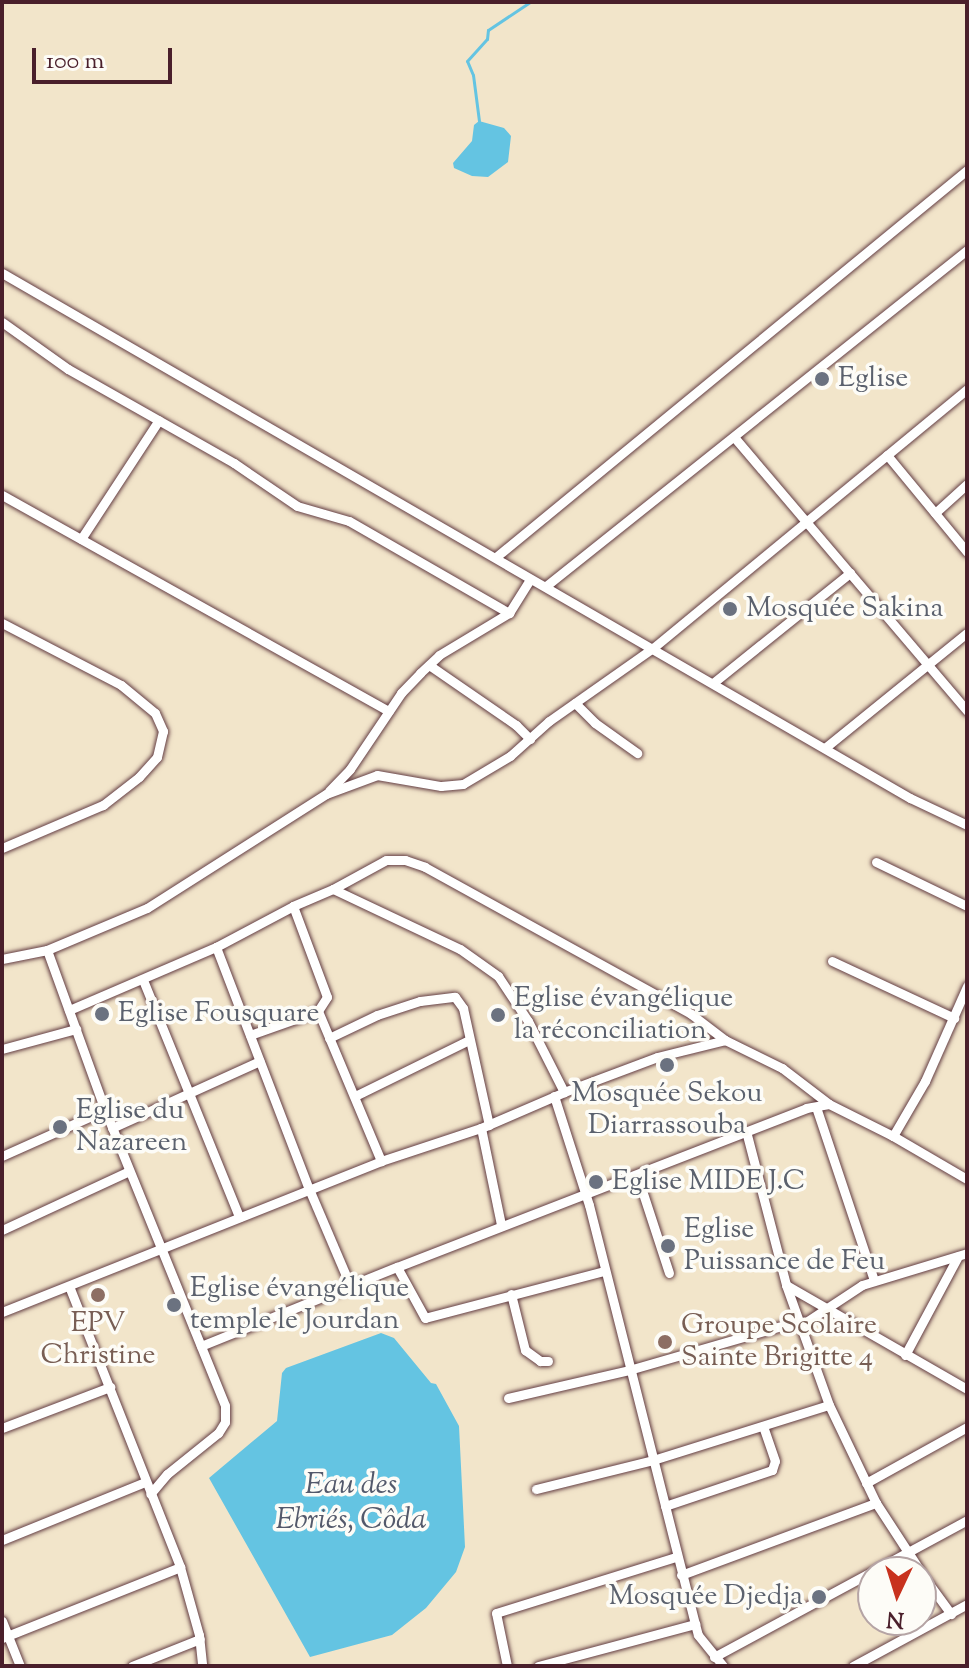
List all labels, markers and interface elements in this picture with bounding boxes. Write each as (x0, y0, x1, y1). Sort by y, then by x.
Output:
scale bar (36, 32, 176, 82)
text: 100 m (46, 45, 104, 79)
place label: Eglise (838, 362, 908, 396)
marker: Eglise (813, 370, 831, 388)
place label: Mosquée Sakina (746, 592, 943, 626)
marker: Mosquée Sakina (721, 600, 739, 618)
place label: Eglise évangélique la réconciliation (514, 982, 733, 1048)
place label: Eglise Fousquare (118, 997, 319, 1031)
marker: Eglise Fousquare (93, 1005, 111, 1023)
marker: Eglise évangélique la réconciliation (489, 1006, 507, 1024)
marker: Mosquée Sekou Diarrassouba (658, 1056, 676, 1074)
place label: Mosquée Sekou Diarrassouba (572, 1077, 762, 1143)
place label: Eglise du Nazareen (76, 1094, 187, 1160)
marker: Eglise du Nazareen (51, 1118, 69, 1136)
place label: Eglise MIDE J.C (612, 1165, 805, 1199)
marker: Eglise MIDE J.C (587, 1173, 605, 1191)
place label: Eglise Puissance de Feu (684, 1213, 885, 1279)
marker: Eglise Puissance de Feu (659, 1237, 677, 1255)
place label: Eglise évangélique temple le Jourdan (190, 1272, 409, 1338)
marker: EPV Christine (89, 1286, 107, 1304)
marker: Eglise évangélique temple le Jourdan (165, 1296, 183, 1314)
place label: EPV Christine (40, 1307, 156, 1373)
place label: Groupe Scolaire Sainte Brigitte 4 (681, 1309, 877, 1375)
marker: Groupe Scolaire Sainte Brigitte 4 (656, 1333, 674, 1351)
water label: Eau des Ebriés, Côda (275, 1468, 427, 1538)
north arrow (857, 1556, 937, 1636)
place label: Mosquée Djedja (608, 1580, 803, 1614)
marker: Mosquée Djedja (810, 1588, 828, 1606)
text: N (886, 1601, 905, 1635)

